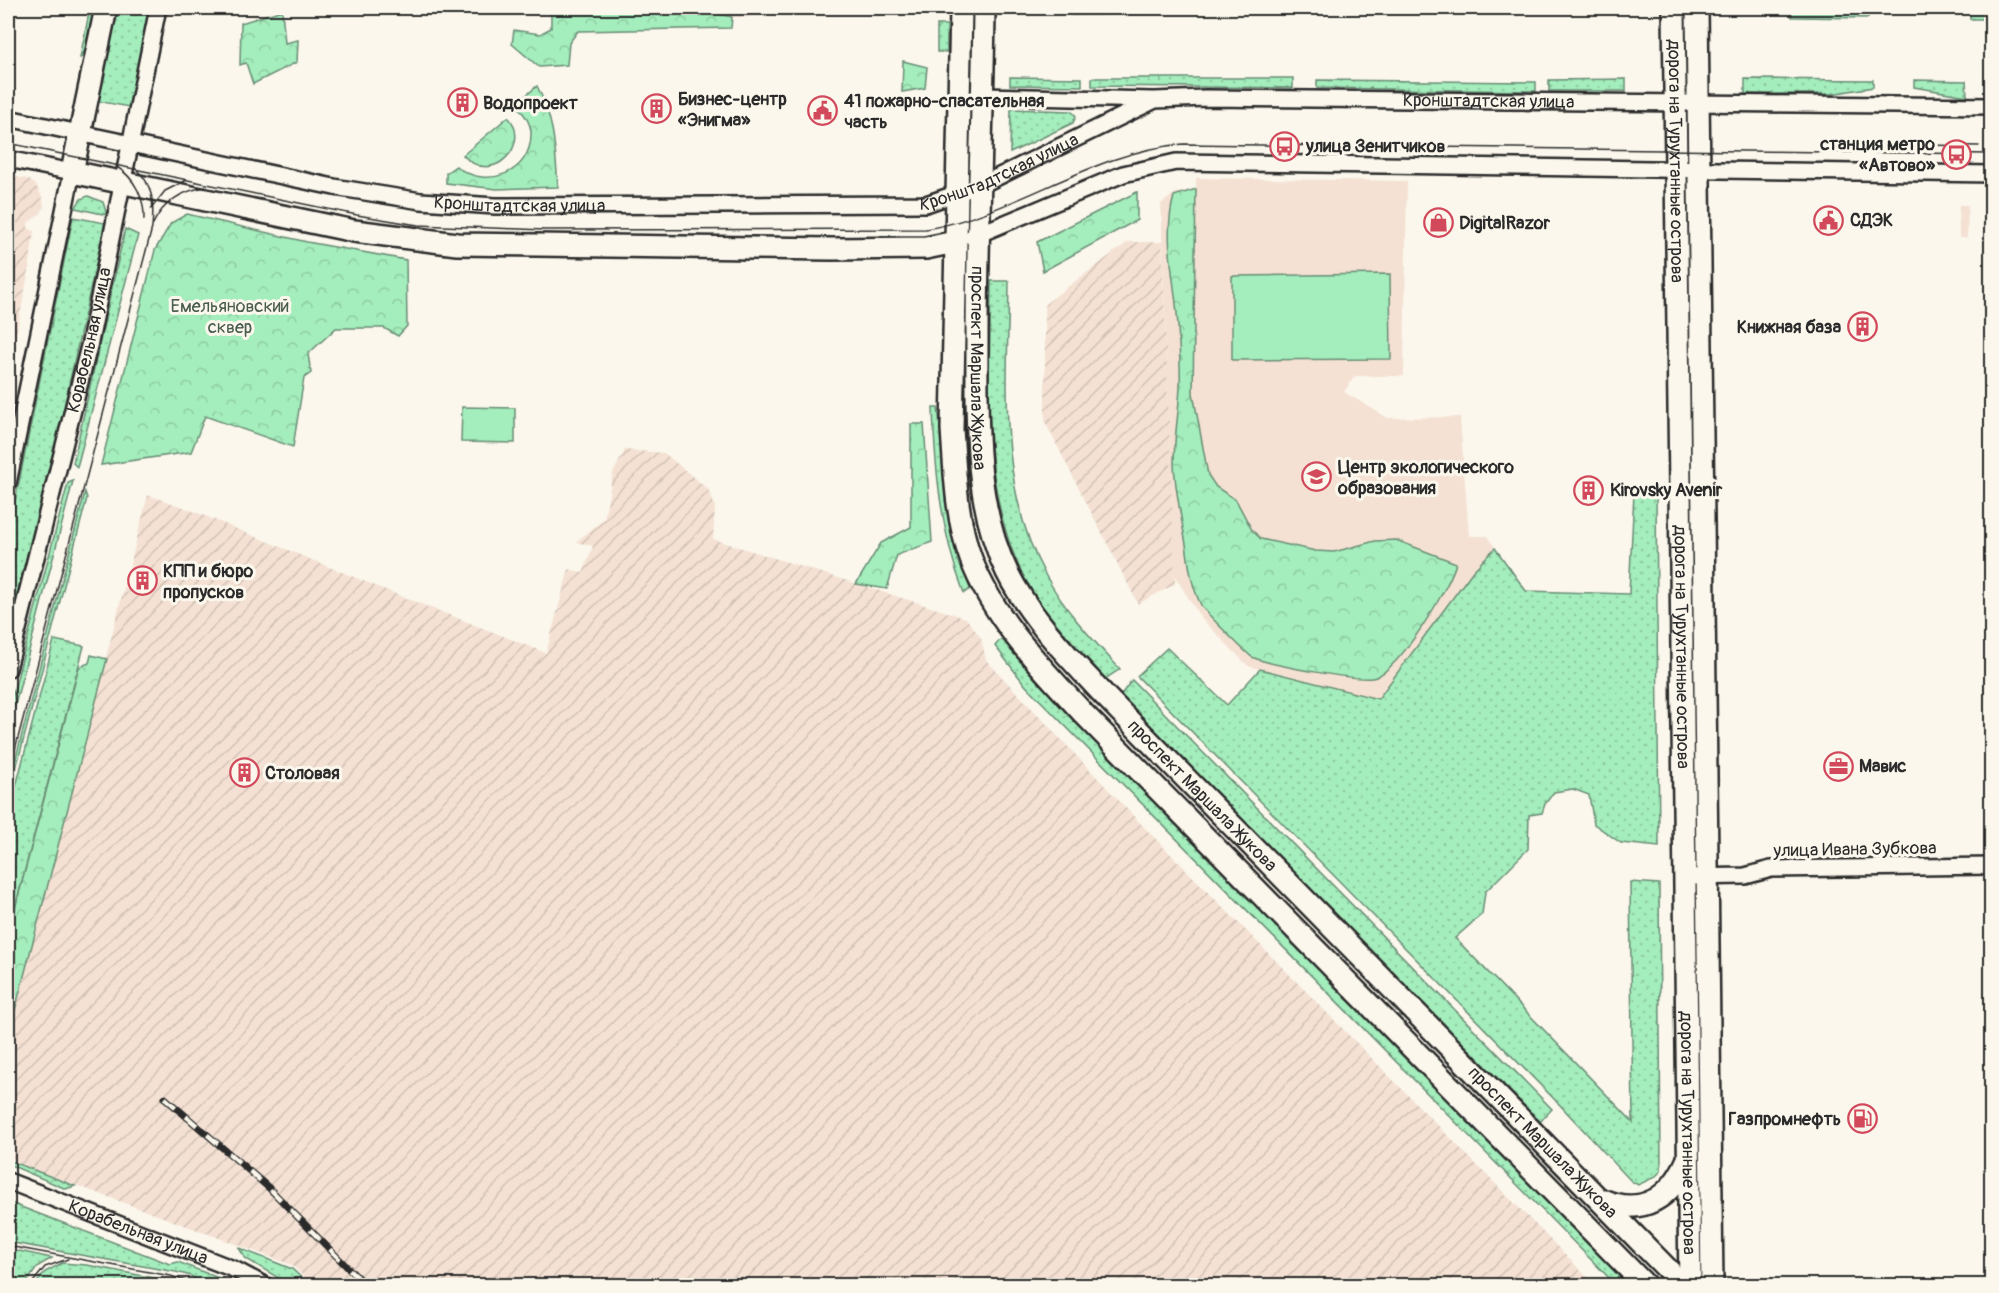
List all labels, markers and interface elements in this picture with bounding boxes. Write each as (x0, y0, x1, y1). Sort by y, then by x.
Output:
street label: дорога на Турухтанные острова (1662, 39, 1688, 283)
building icon: Водопроект (446, 87, 478, 119)
place label: Бизнес-центр «Энигма» (678, 88, 787, 132)
street label: Кронштадтская улица (1403, 89, 1574, 114)
place label: 41 пожарно-спасательная часть (844, 90, 1045, 134)
place label: Водопроект (483, 92, 579, 115)
building icon: Бизнес-центр «Энигма» (641, 93, 673, 125)
public building icon: 41 пожарно-спасательная часть (807, 95, 839, 127)
street label: Кронштадтская улица (920, 128, 1082, 216)
bus stop icon: улица Зенитчиков (1269, 130, 1301, 162)
place label: станция метро «Автово» (1819, 133, 1936, 177)
place label: улица Зенитчиков (1305, 135, 1445, 158)
bus stop icon: станция метро «Автово» (1940, 138, 1972, 170)
street label: Кронштадтская улица (433, 191, 605, 218)
public building icon: СДЭК (1813, 204, 1845, 236)
shop icon: DigitalRazor (1422, 207, 1454, 239)
place label: СДЭК (1850, 209, 1893, 232)
place label: DigitalRazor (1459, 212, 1550, 235)
street label: Корабельная улица (62, 265, 117, 415)
street label: проспект Маршала Жукова (965, 266, 991, 471)
park label: Емельяновский сквер (171, 295, 289, 339)
building icon: Книжная база (1846, 311, 1878, 343)
place label: Книжная база (1737, 316, 1842, 339)
place label: Центр экологического образования (1337, 456, 1514, 500)
school or university icon: Центр экологического образования (1301, 461, 1333, 493)
building icon: Kirovsky Avenir (1573, 474, 1605, 506)
place label: Kirovsky Avenir (1610, 479, 1723, 502)
street label: дорога на Турухтанные острова (1668, 525, 1695, 769)
place label: КПП и бюро пропусков (163, 560, 254, 604)
building icon: КПП и бюро пропусков (126, 565, 158, 597)
street label: проспект Маршала Жукова (1122, 715, 1282, 877)
office icon: Мавис (1822, 750, 1854, 782)
place label: Мавис (1859, 755, 1906, 778)
building icon: Столовая (228, 757, 260, 789)
place label: Столовая (265, 762, 340, 785)
street label: улица Ивана Зубкова (1772, 837, 1937, 862)
street label: дорога на Турухтанные острова (1675, 1011, 1701, 1255)
street label: проспект Маршала Жукова (1463, 1062, 1622, 1224)
fuel station icon: Газпромнефть (1846, 1103, 1878, 1135)
place label: Газпромнефть (1728, 1108, 1841, 1131)
street label: Корабельная улица (65, 1195, 211, 1270)

